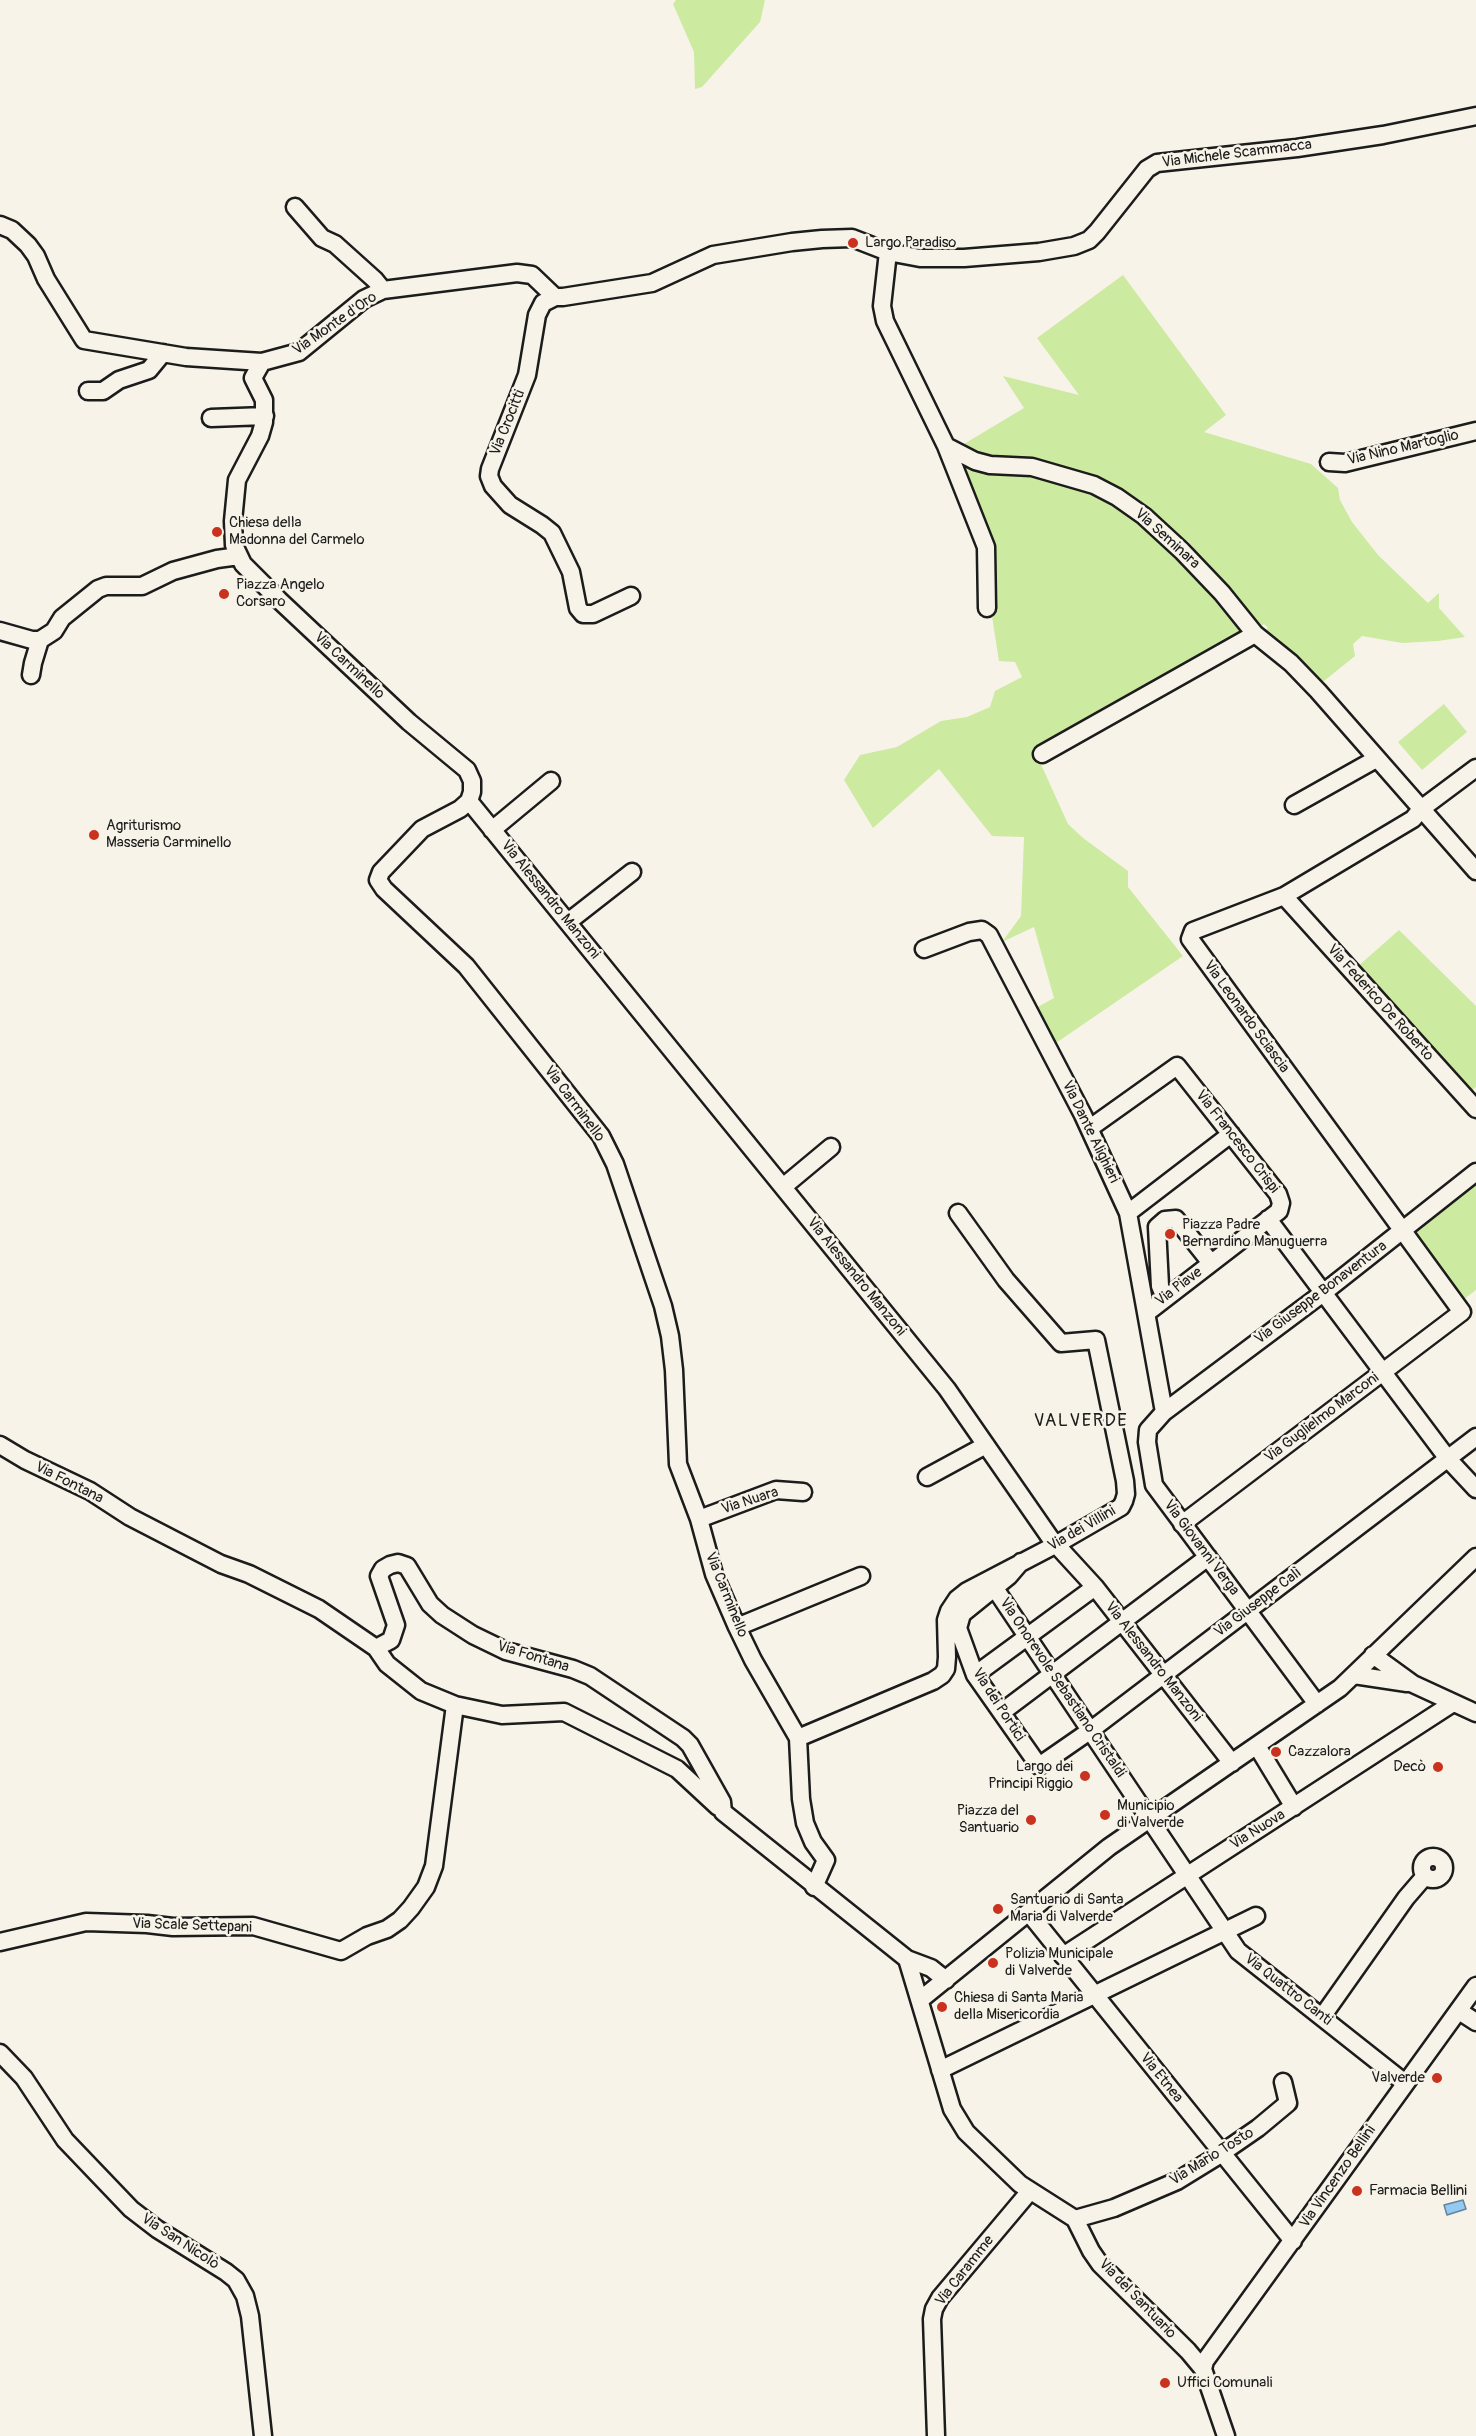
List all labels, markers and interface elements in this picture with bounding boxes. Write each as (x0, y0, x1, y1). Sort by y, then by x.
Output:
street label: Via Michele Scammacca (1161, 136, 1313, 172)
place label: Largo Paradiso (865, 234, 956, 252)
marker: Largo Paradiso (846, 236, 860, 250)
street label: Via Monte d'Oro (289, 288, 381, 360)
street label: Via Crocitti (487, 388, 529, 458)
street label: Via Nino Martoglio (1346, 426, 1460, 470)
street label: Via Seminara (1131, 505, 1203, 573)
place label: Chiesa della Madonna del Carmelo (229, 514, 365, 549)
marker: Chiesa della Madonna del Carmelo (210, 525, 224, 539)
place label: Piazza Angelo Corsaro (236, 576, 325, 611)
marker: Piazza Angelo Corsaro (217, 587, 231, 601)
street label: Via Carminello (310, 629, 388, 703)
place label: Agriturismo Masseria Carminello (106, 817, 231, 852)
marker: Agriturismo Masseria Carminello (87, 828, 101, 842)
street label: Via Alessandro Manzoni (497, 837, 603, 963)
street label: Via Federico De Roberto (1323, 941, 1437, 1065)
street label: Via Leonardo Sciascia (1199, 957, 1293, 1077)
street label: Via Carminello (540, 1062, 608, 1146)
street label: Via Dante Alighieri (1057, 1078, 1123, 1186)
street label: Via Francesco Crispi (1191, 1087, 1283, 1197)
street label: Via Alessandro Manzoni (803, 1214, 909, 1340)
place label: Piazza Padre Bernardino Manuguerra (1182, 1216, 1327, 1251)
marker: Piazza Padre Bernardino Manuguerra (1163, 1227, 1177, 1241)
street label: Via Giuseppe Bonaventura (1251, 1237, 1391, 1349)
street label: Via Piave (1152, 1264, 1206, 1310)
street label: Via Guglielmo Marconi (1261, 1369, 1383, 1467)
district label: VALVERDE (1034, 1410, 1128, 1432)
street label: Via Fontana (32, 1458, 106, 1508)
street label: Via Nuara (719, 1483, 781, 1519)
street label: Via Giovanni Verga (1159, 1497, 1243, 1599)
street label: Via dei Villini (1045, 1502, 1119, 1556)
street label: Via Carminello (701, 1550, 751, 1640)
street label: Via Giuseppe Calì (1211, 1564, 1305, 1642)
street label: Via Onorevole Sebastiano Cristaldi (995, 1595, 1129, 1781)
street label: Via Alessandro Manzoni (1101, 1598, 1205, 1726)
street label: Via Fontana (495, 1638, 571, 1676)
street label: Via dei Portici (968, 1665, 1028, 1745)
place label: Cazzalora (1288, 1743, 1351, 1761)
marker: Cazzalora (1269, 1745, 1283, 1759)
place label: Largo dei Principi Riggio (988, 1758, 1073, 1793)
place label: Decò (1393, 1758, 1426, 1776)
marker: Decò (1431, 1760, 1445, 1774)
marker: Largo dei Principi Riggio (1078, 1769, 1092, 1783)
place label: Municipio di Valverde (1117, 1797, 1184, 1832)
place label: Piazza del Santuario (957, 1802, 1019, 1837)
street label: Via Nuova (1227, 1806, 1289, 1854)
marker: Municipio di Valverde (1098, 1808, 1112, 1822)
marker: Piazza del Santuario (1024, 1813, 1038, 1827)
place label: Santuario di Santa Maria di Valverde (1010, 1891, 1123, 1926)
marker: Santuario di Santa Maria di Valverde (991, 1902, 1005, 1916)
street label: Via Scale Settepani (132, 1915, 252, 1937)
place label: Polizia Municipale di Valverde (1005, 1945, 1113, 1980)
street label: Via Quattro Canti (1241, 1950, 1335, 2030)
marker: Polizia Municipale di Valverde (986, 1956, 1000, 1970)
place label: Chiesa di Santa Maria della Misericordia (954, 1989, 1083, 2024)
marker: Chiesa di Santa Maria della Misericordia (935, 2000, 949, 2014)
street label: Via Etnea (1136, 2050, 1186, 2106)
place label: Valverde (1371, 2069, 1425, 2087)
marker: Valverde (1430, 2071, 1444, 2085)
street label: Via Vincenzo Bellini (1296, 2122, 1380, 2232)
street label: Via Mario Tosto (1167, 2124, 1257, 2190)
place label: Farmacia Bellini (1369, 2182, 1467, 2200)
marker: Farmacia Bellini (1350, 2184, 1364, 2198)
street label: Via San Nicolò (138, 2210, 222, 2274)
street label: Via Caramme (932, 2232, 998, 2310)
street label: Via del Santuario (1094, 2255, 1180, 2343)
place label: Uffici Comunali (1177, 2374, 1272, 2392)
marker: Uffici Comunali (1158, 2376, 1172, 2390)

